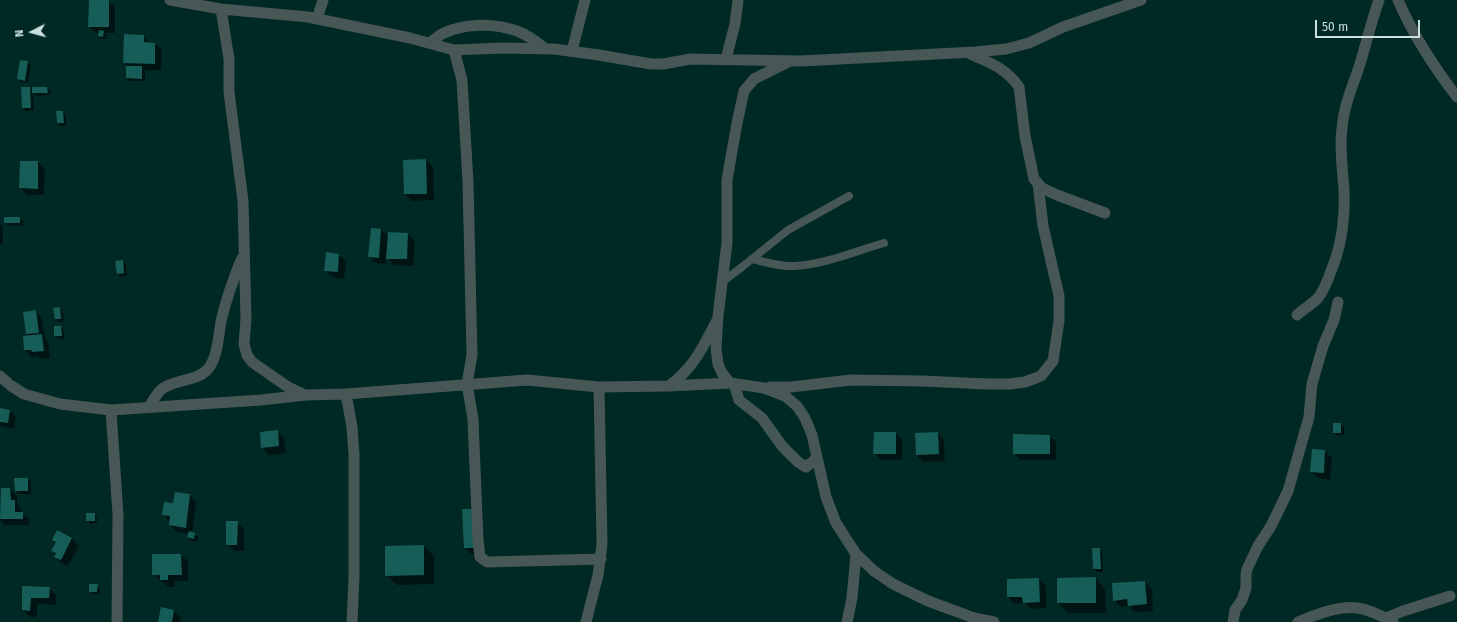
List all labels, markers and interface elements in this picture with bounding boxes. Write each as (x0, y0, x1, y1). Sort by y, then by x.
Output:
north arrow (12, 12, 52, 52)
scale bar (1317, 12, 1422, 38)
text: 50 m (1322, 20, 1348, 34)
text: N (13, 29, 26, 38)

